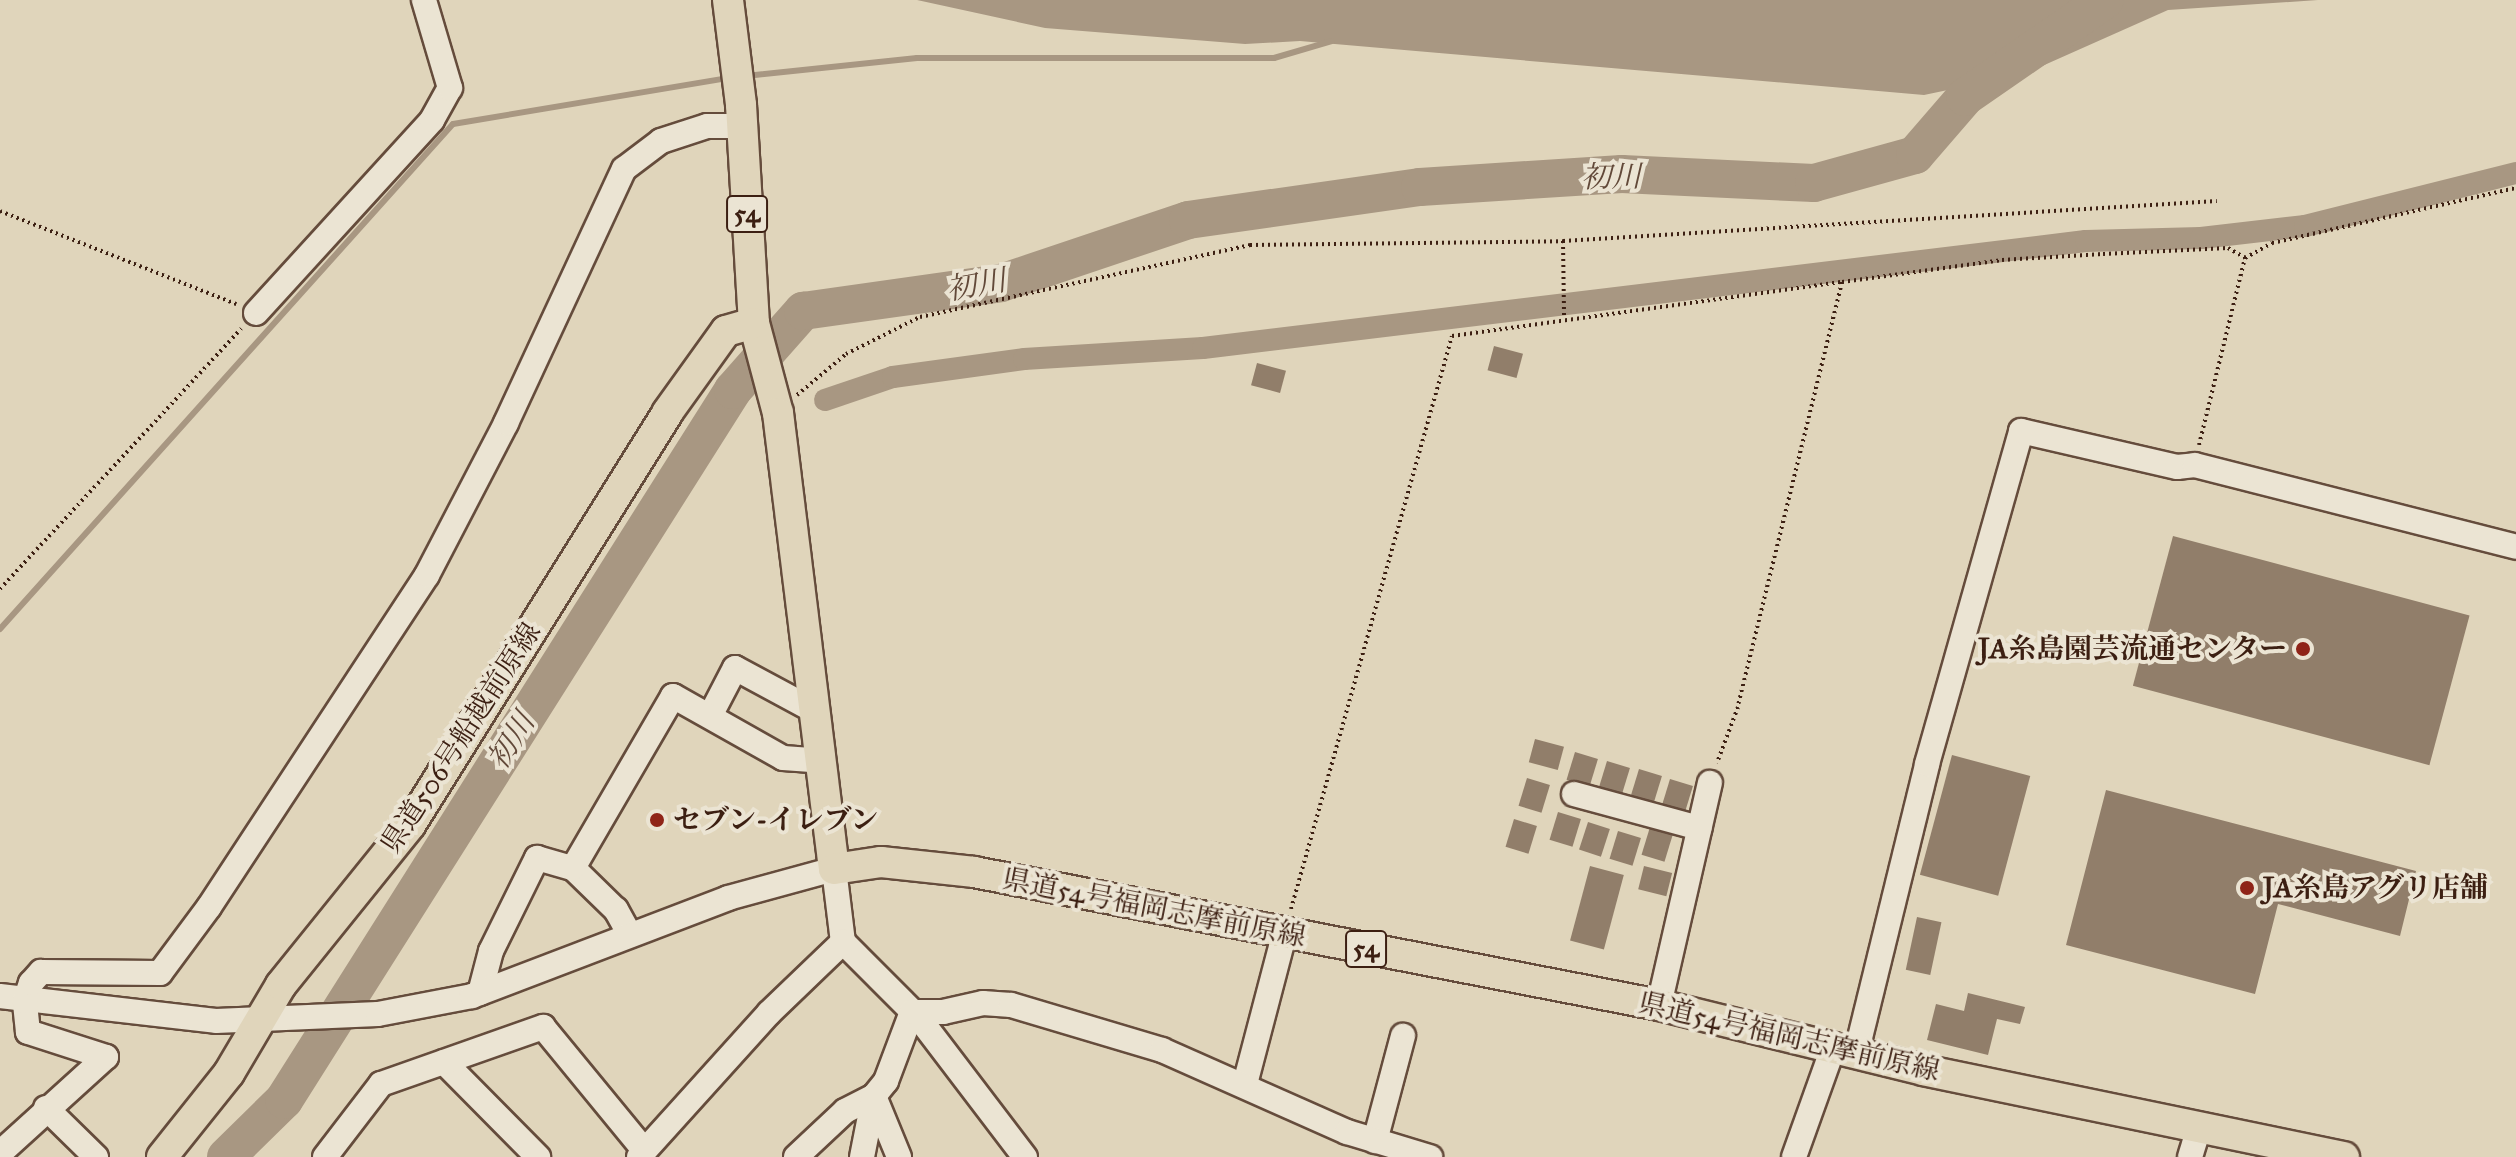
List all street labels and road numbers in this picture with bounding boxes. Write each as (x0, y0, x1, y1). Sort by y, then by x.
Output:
road number: 54 (725, 192, 769, 236)
street label: 県道506号船越前原線 (374, 617, 548, 859)
street label: 県道54号福岡志摩前原線 (1000, 862, 1308, 954)
road number: 54 (1344, 927, 1388, 971)
street label: 県道54号福岡志摩前原線 (1635, 986, 1943, 1088)

